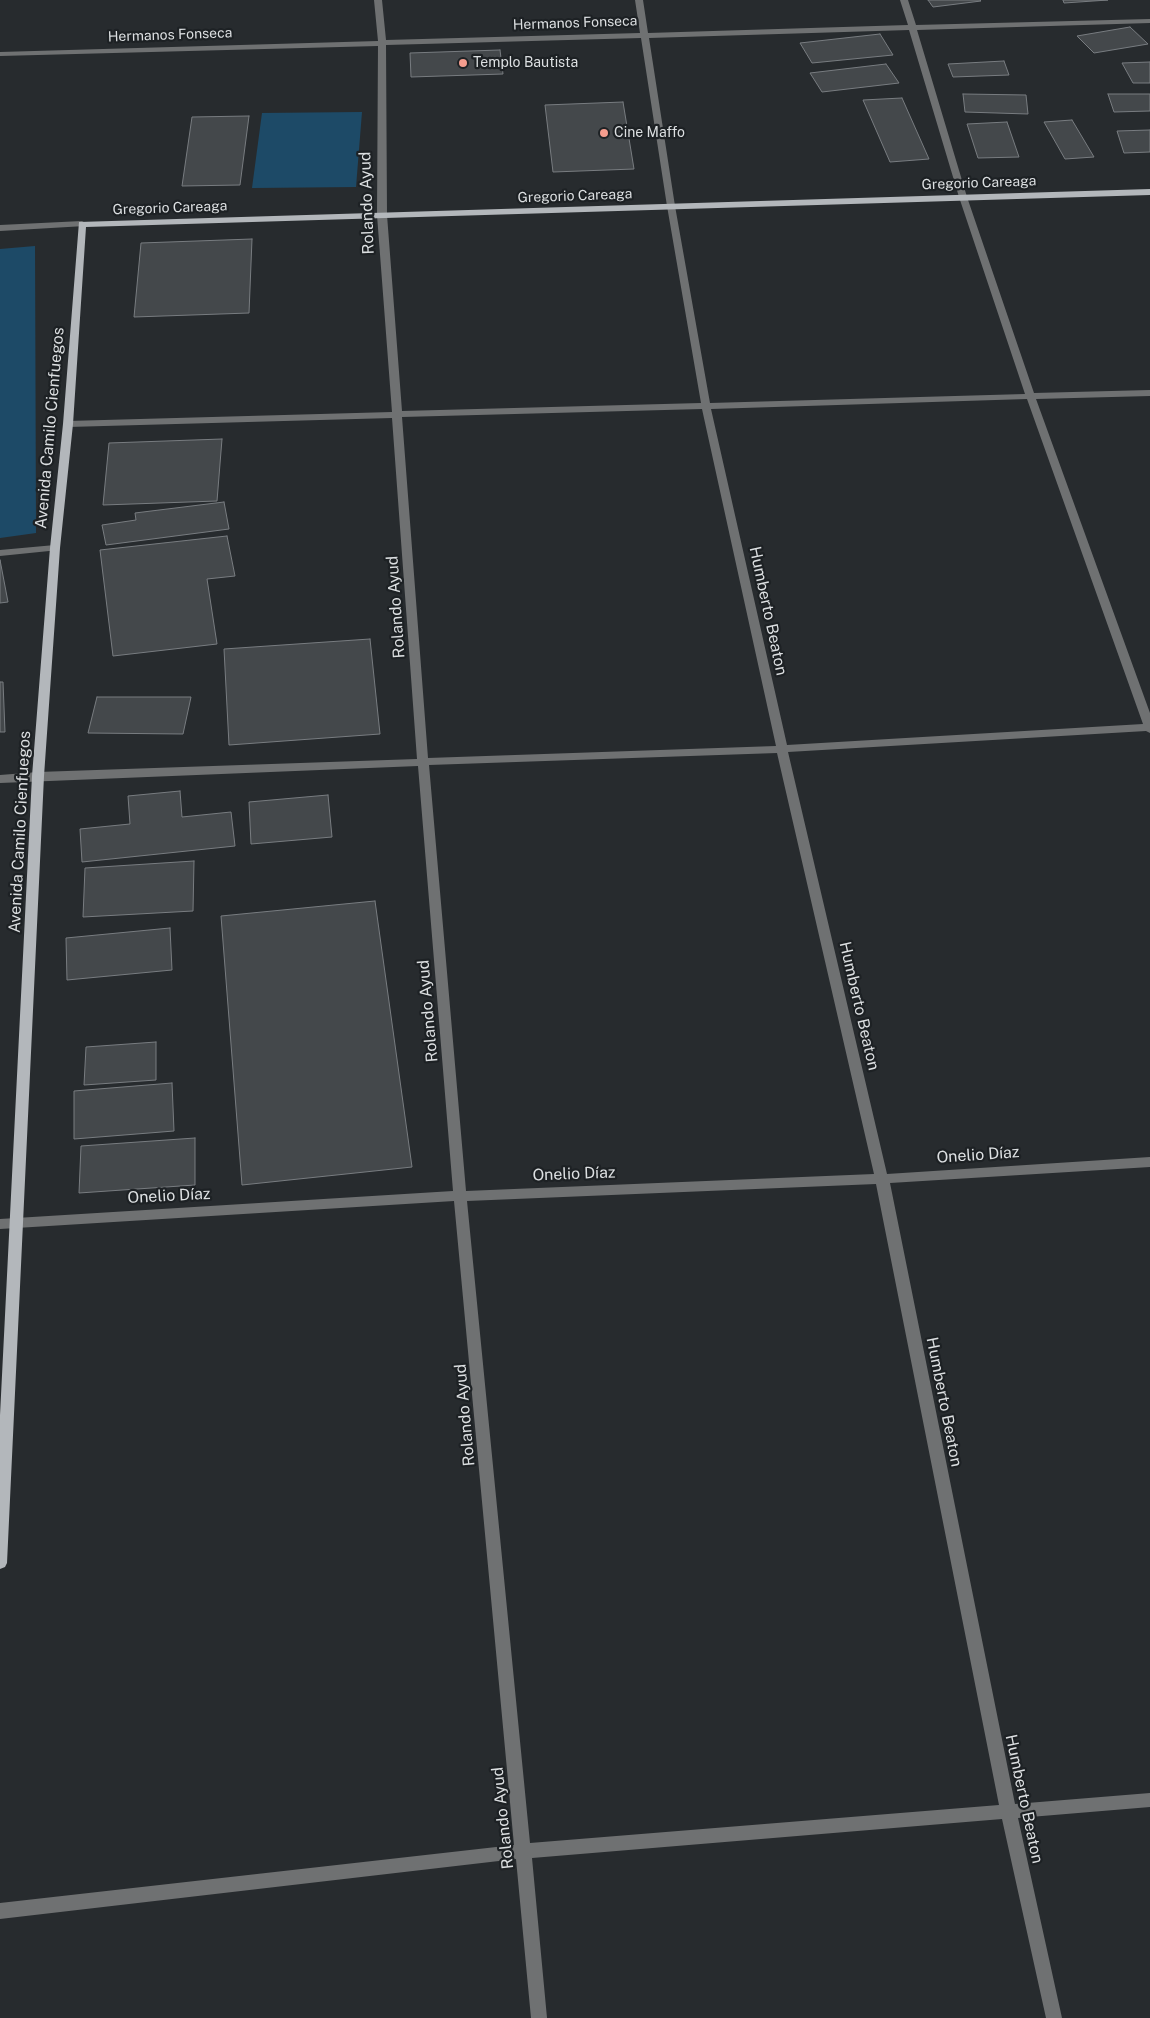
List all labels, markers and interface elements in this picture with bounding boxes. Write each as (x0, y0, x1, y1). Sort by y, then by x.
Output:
street label: Hermanos Fonseca (512, 12, 638, 34)
street label: Hermanos Fonseca (107, 24, 233, 46)
place label: Templo Bautista (473, 55, 578, 71)
marker: Templo Bautista (457, 57, 469, 69)
place label: Cine Maffo (614, 125, 685, 141)
marker: Cine Maffo (598, 127, 610, 139)
street label: Rolando Ayud (356, 151, 378, 255)
street label: Gregorio Careaga (921, 173, 1037, 193)
street label: Gregorio Careaga (517, 186, 633, 206)
street label: Gregorio Careaga (112, 198, 228, 218)
street label: Avenida Camilo Cienfuegos (32, 326, 68, 530)
street label: Humberto Beaton (745, 545, 791, 677)
street label: Rolando Ayud (383, 555, 409, 659)
street label: Avenida Camilo Cienfuegos (5, 730, 35, 934)
street label: Humberto Beaton (835, 940, 883, 1072)
street label: Rolando Ayud (414, 959, 442, 1063)
street label: Onelio Díaz (936, 1143, 1020, 1167)
street label: Onelio Díaz (532, 1163, 616, 1185)
street label: Onelio Díaz (127, 1184, 211, 1208)
street label: Humberto Beaton (922, 1336, 966, 1468)
street label: Rolando Ayud (451, 1363, 479, 1467)
street label: Humberto Beaton (1001, 1733, 1047, 1865)
street label: Rolando Ayud (488, 1766, 518, 1870)

